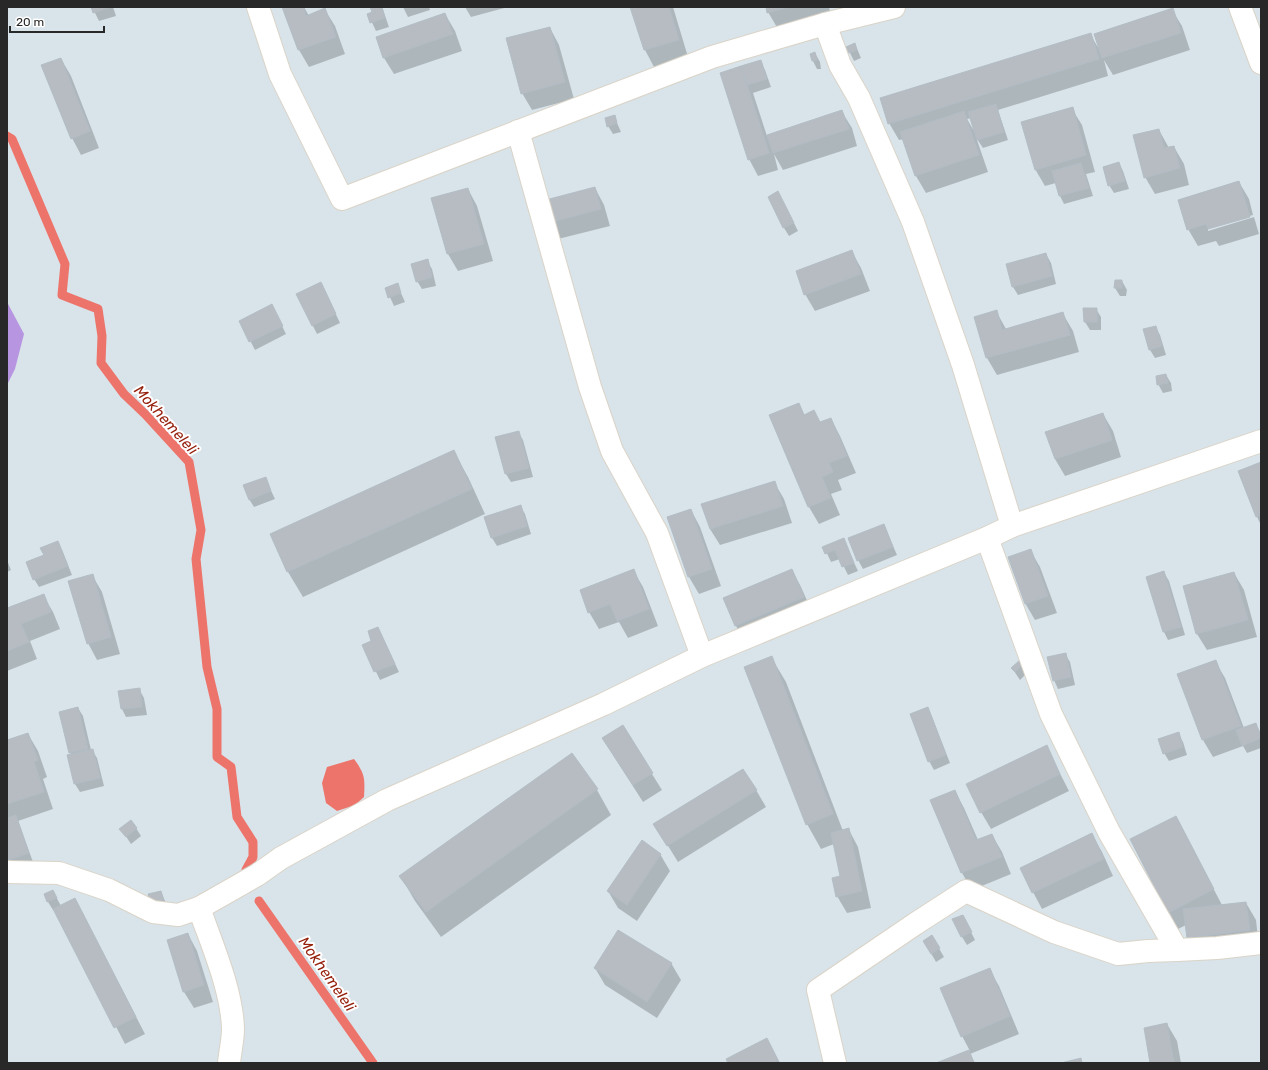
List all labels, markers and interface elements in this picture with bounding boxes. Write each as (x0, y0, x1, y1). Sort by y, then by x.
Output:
scale bar (10, 8, 104, 34)
text: 20 m (16, 15, 44, 29)
water label: Mokhemeleli (130, 382, 202, 459)
water label: Mokhemeleli (295, 933, 359, 1015)

